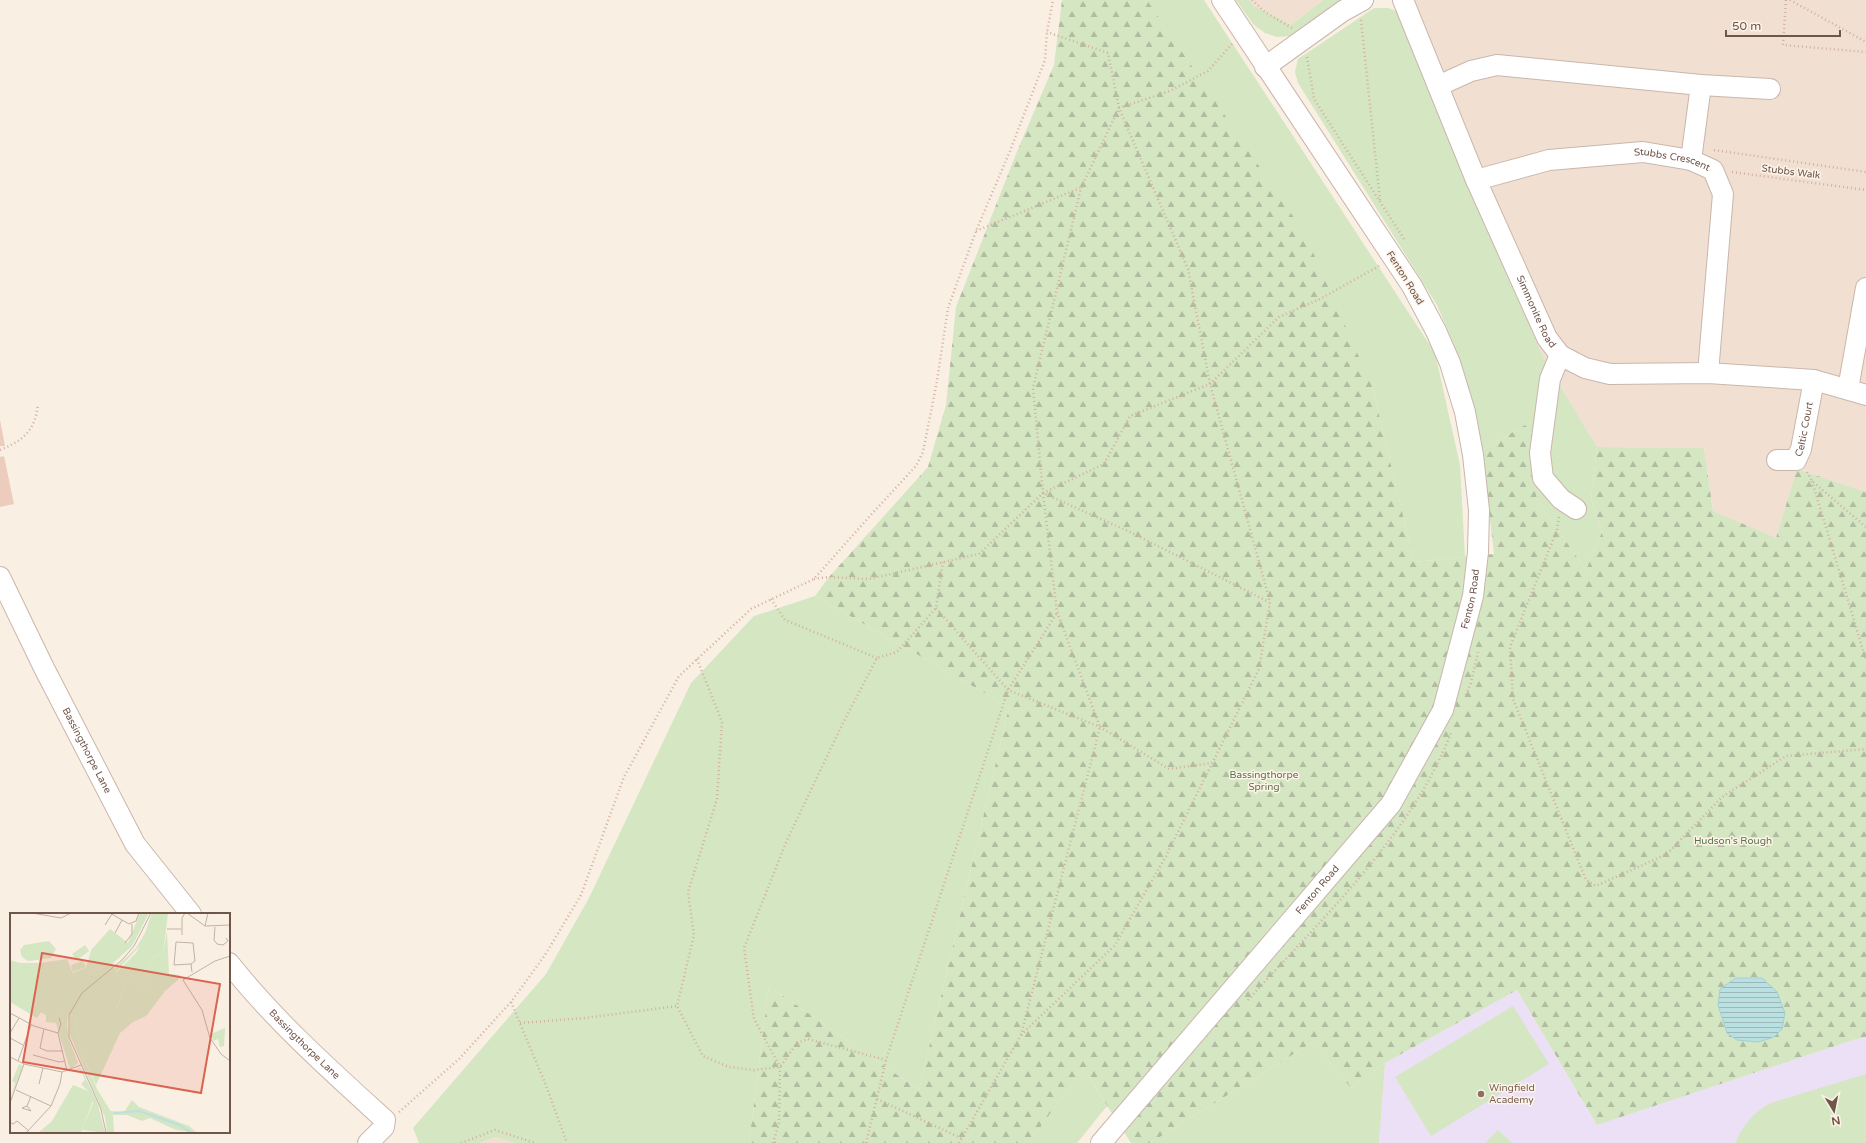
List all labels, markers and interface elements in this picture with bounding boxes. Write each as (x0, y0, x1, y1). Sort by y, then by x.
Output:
scale bar (1726, 12, 1840, 38)
text: 50 m (1732, 19, 1761, 33)
street label: Stubbs Crescent (1634, 146, 1712, 174)
street label: Stubbs Walk (1761, 162, 1822, 182)
street label: Fenton Road (1384, 249, 1426, 307)
street label: Simmonite Road (1514, 274, 1558, 350)
street label: Celtic Court (1792, 401, 1816, 459)
street label: Fenton Road (1459, 568, 1482, 630)
street label: Bassingthorpe Lane (60, 706, 114, 796)
park label: Bassingthorpe Spring (1230, 769, 1299, 793)
park label: Hudson's Rough (1694, 835, 1772, 847)
street label: Fenton Road (1293, 863, 1342, 917)
inset map (10, 913, 230, 1133)
street label: Bassingthorpe Lane (266, 1007, 343, 1082)
place label: Wingfield Academy (1489, 1082, 1535, 1106)
marker: Wingfield Academy (1476, 1089, 1486, 1099)
north arrow (1814, 1091, 1854, 1131)
text: N (1830, 1113, 1841, 1128)

